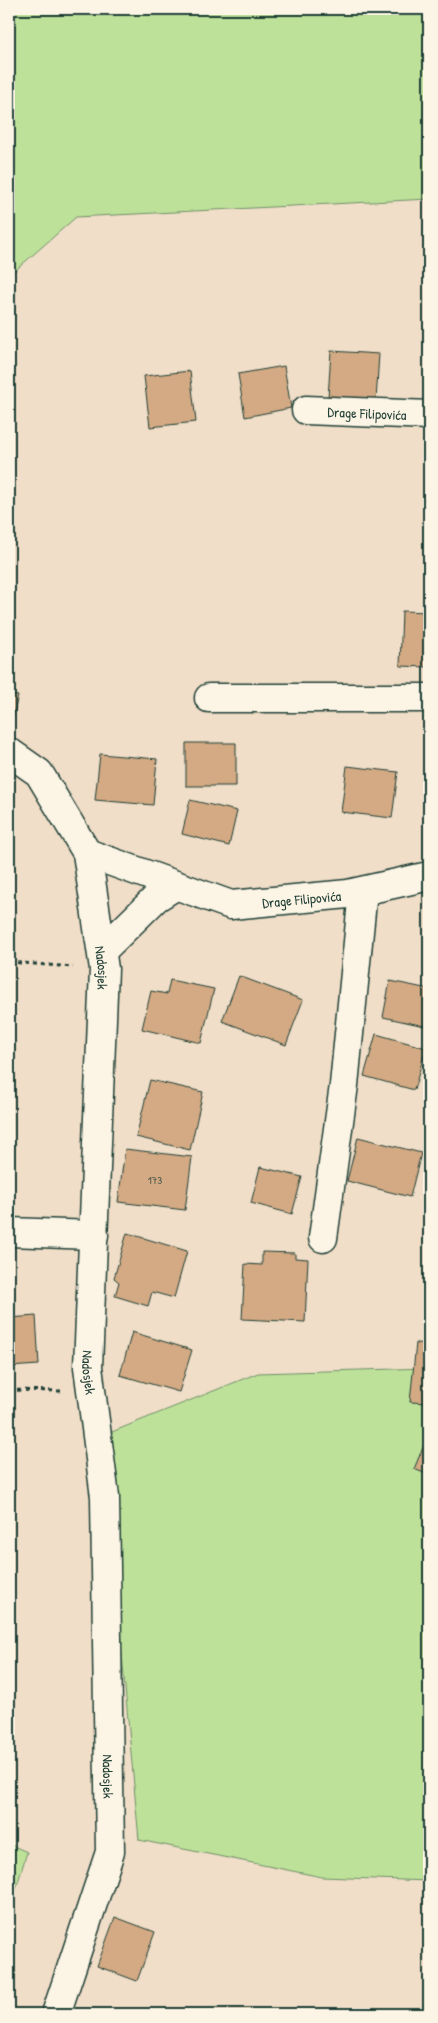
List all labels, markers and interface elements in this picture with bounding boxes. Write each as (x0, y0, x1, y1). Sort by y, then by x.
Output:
street label: Drage Filipovića (327, 401, 407, 424)
street label: Drage Filipovića (261, 885, 342, 912)
street label: Nadosjek (91, 945, 114, 990)
house number: 173 (148, 1173, 162, 1187)
street label: Nadosjek (78, 1350, 101, 1396)
street label: Nadosjek (99, 1754, 119, 1799)

